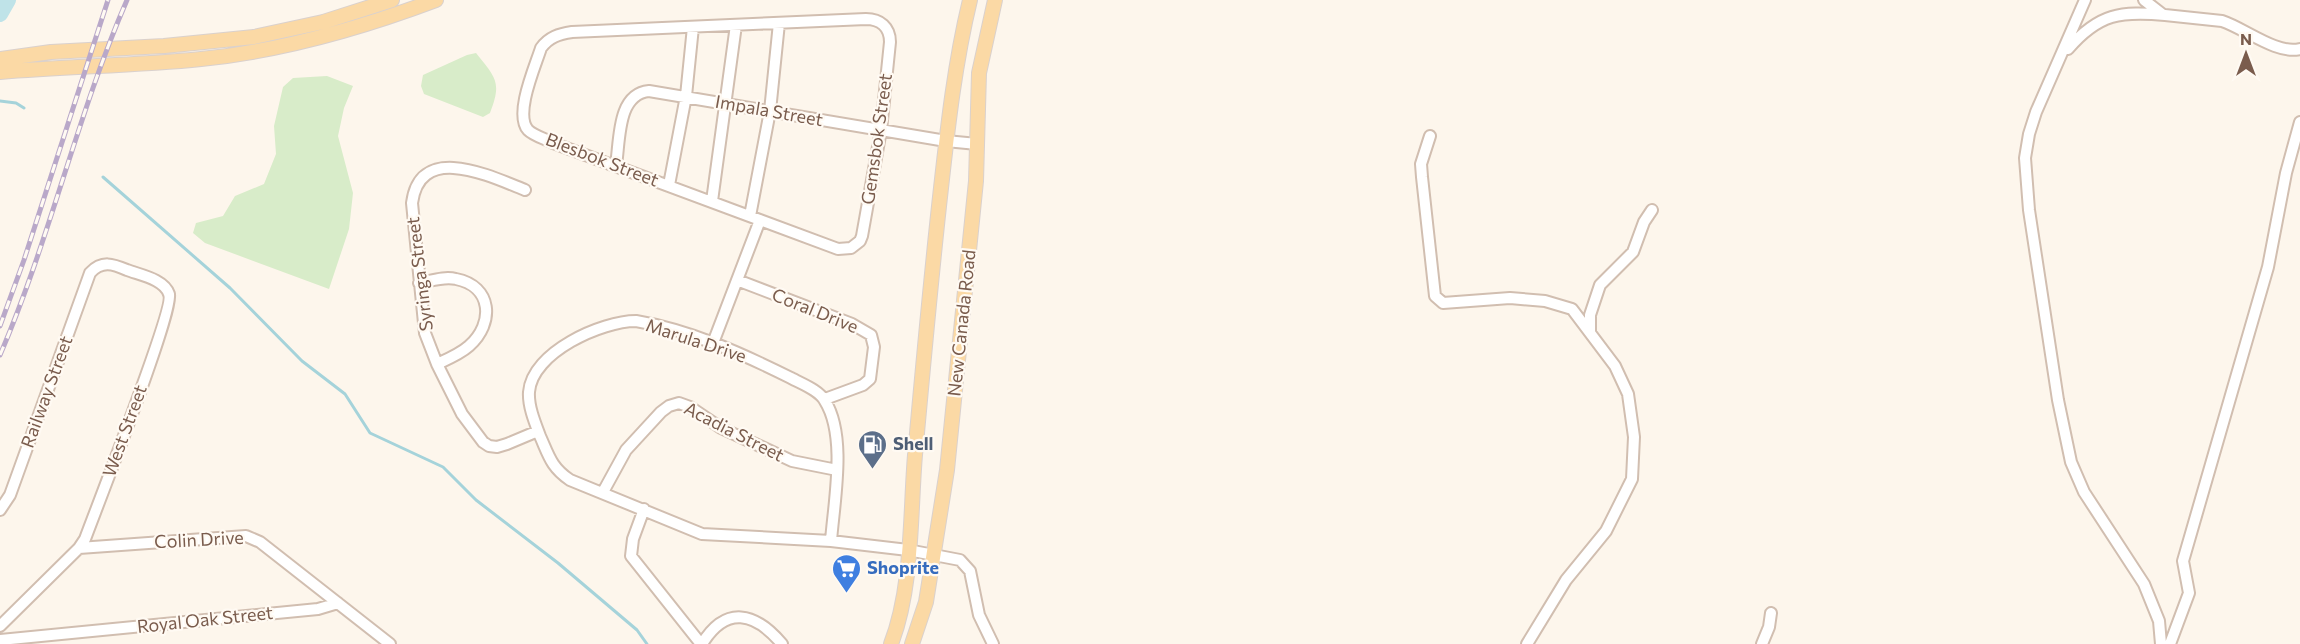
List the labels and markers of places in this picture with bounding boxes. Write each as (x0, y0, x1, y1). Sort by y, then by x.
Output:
fuel station icon: Shell (856, 428, 888, 470)
place label: Shell (893, 432, 934, 454)
supermarket icon: Shoprite (830, 552, 862, 594)
place label: Shoprite (867, 556, 939, 578)

